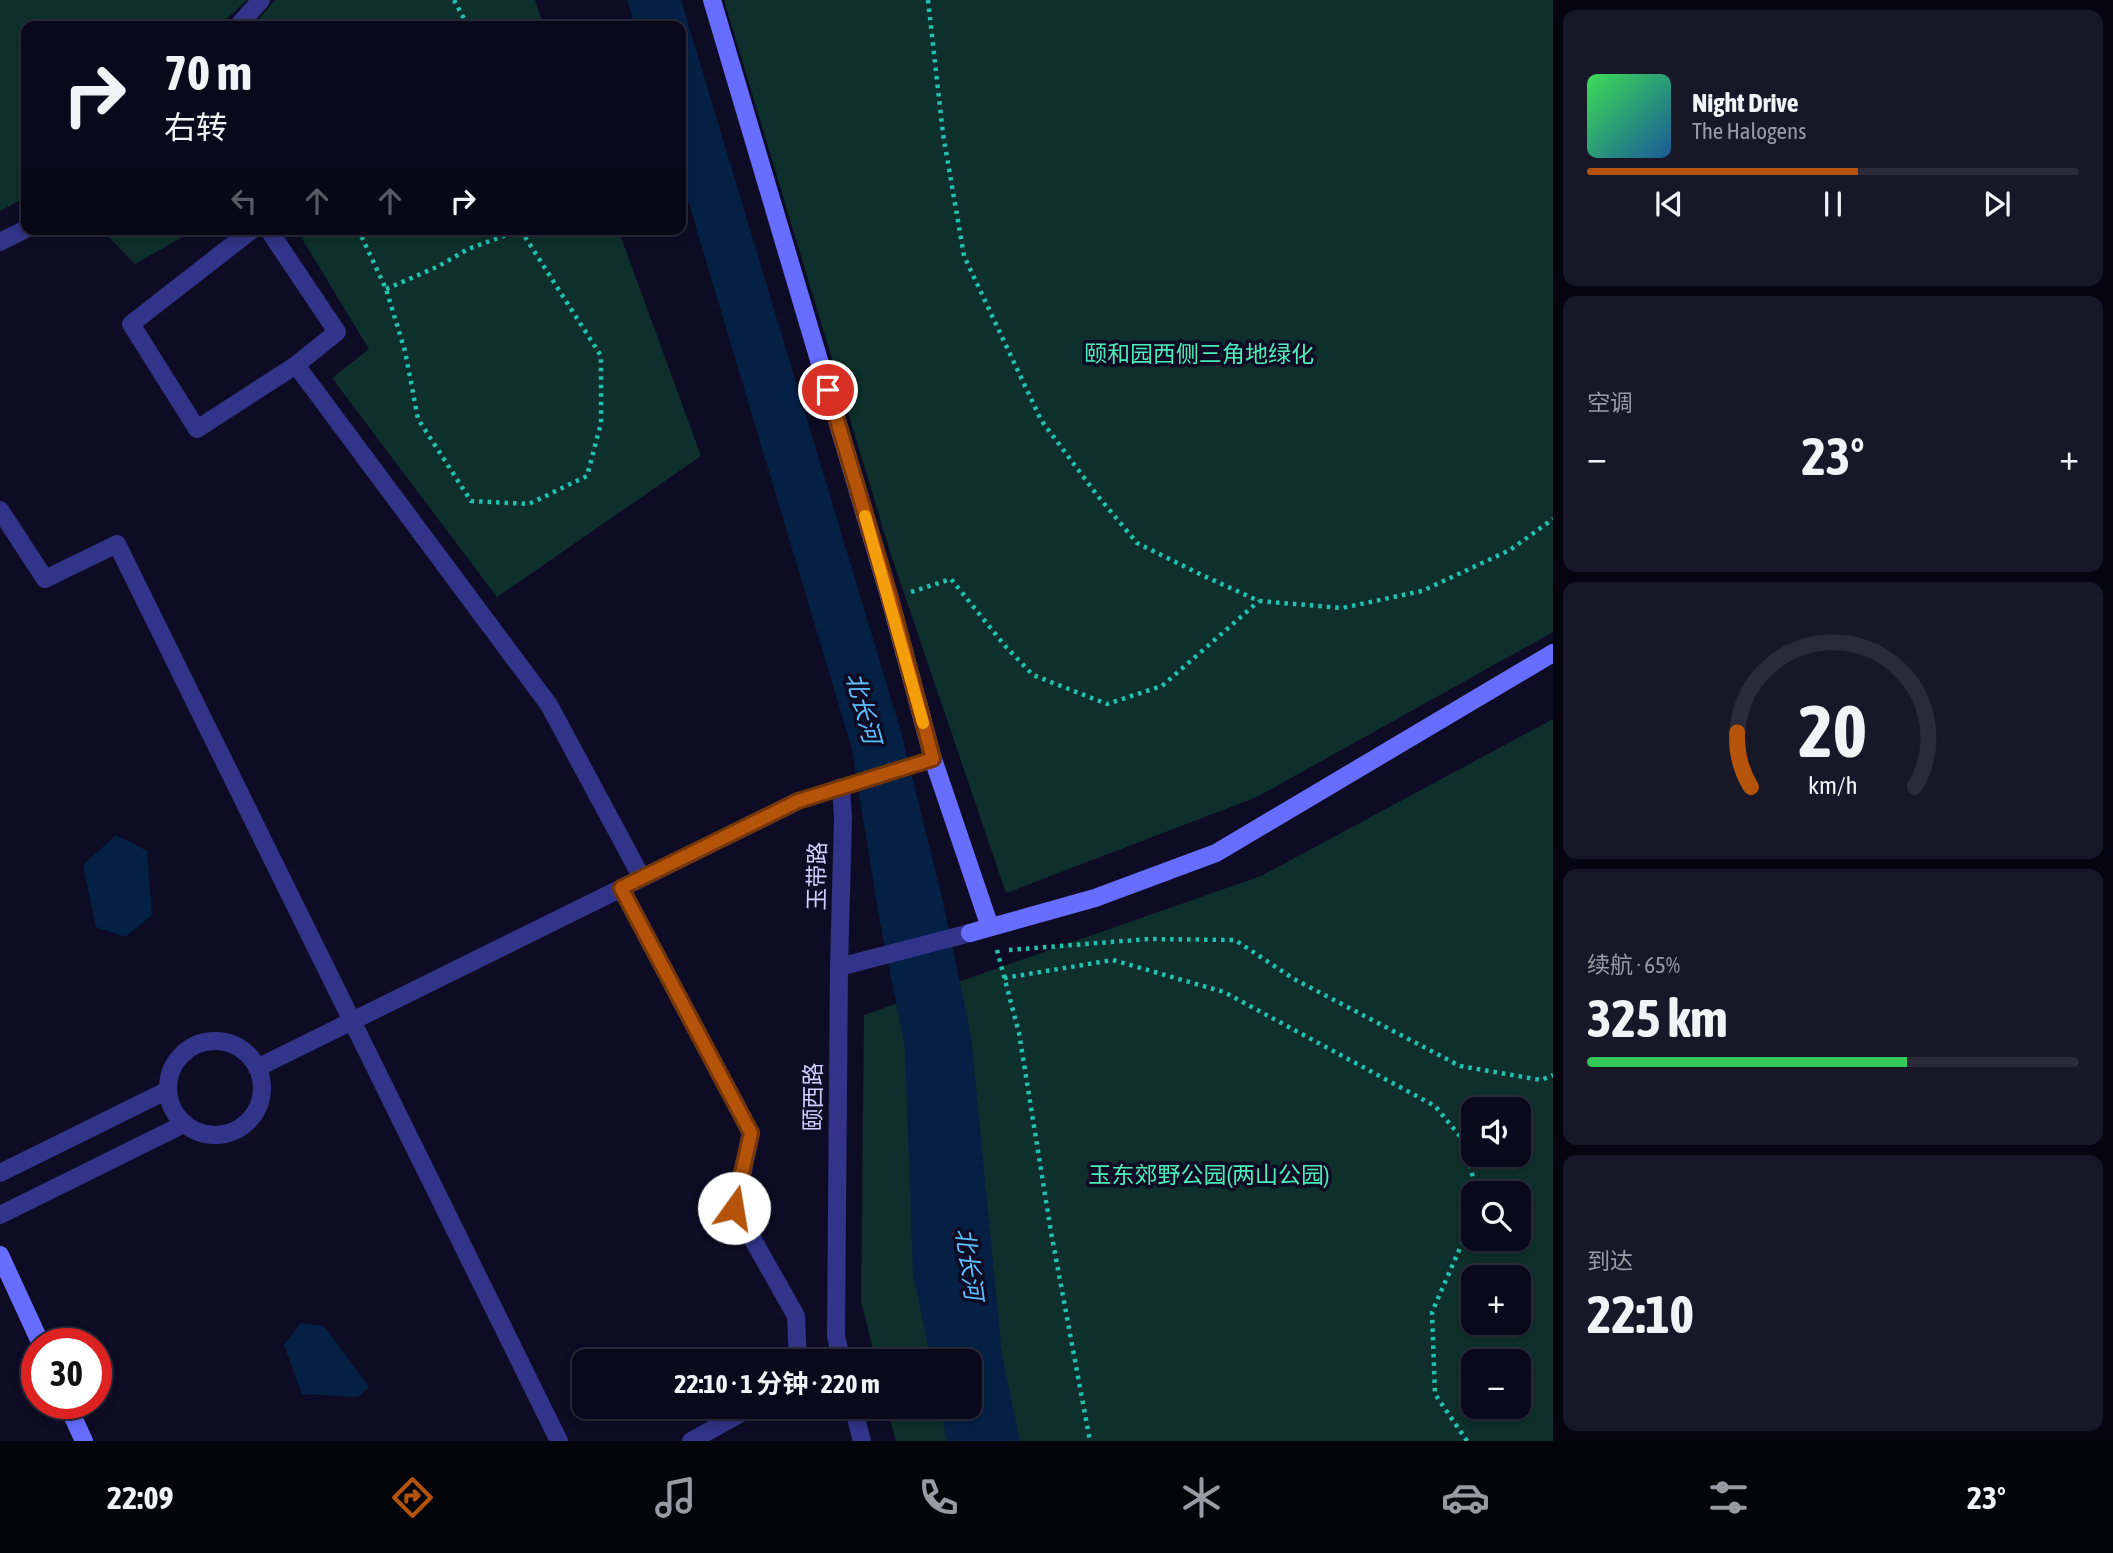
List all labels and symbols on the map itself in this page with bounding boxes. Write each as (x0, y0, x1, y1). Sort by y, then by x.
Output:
park label: 颐和园西侧三角地绿化 (1084, 341, 1314, 367)
pin (798, 360, 858, 420)
water label: 北长河 (841, 670, 887, 750)
street label: 玉带路 (803, 841, 831, 911)
street label: 颐西路 (800, 1063, 826, 1132)
park label: 玉东郊野公园(两山公园) (1088, 1162, 1330, 1188)
position arrow (697, 1171, 771, 1245)
water label: 北长河 (951, 1226, 988, 1305)
speed limit sign: 30 (21, 1328, 112, 1419)

